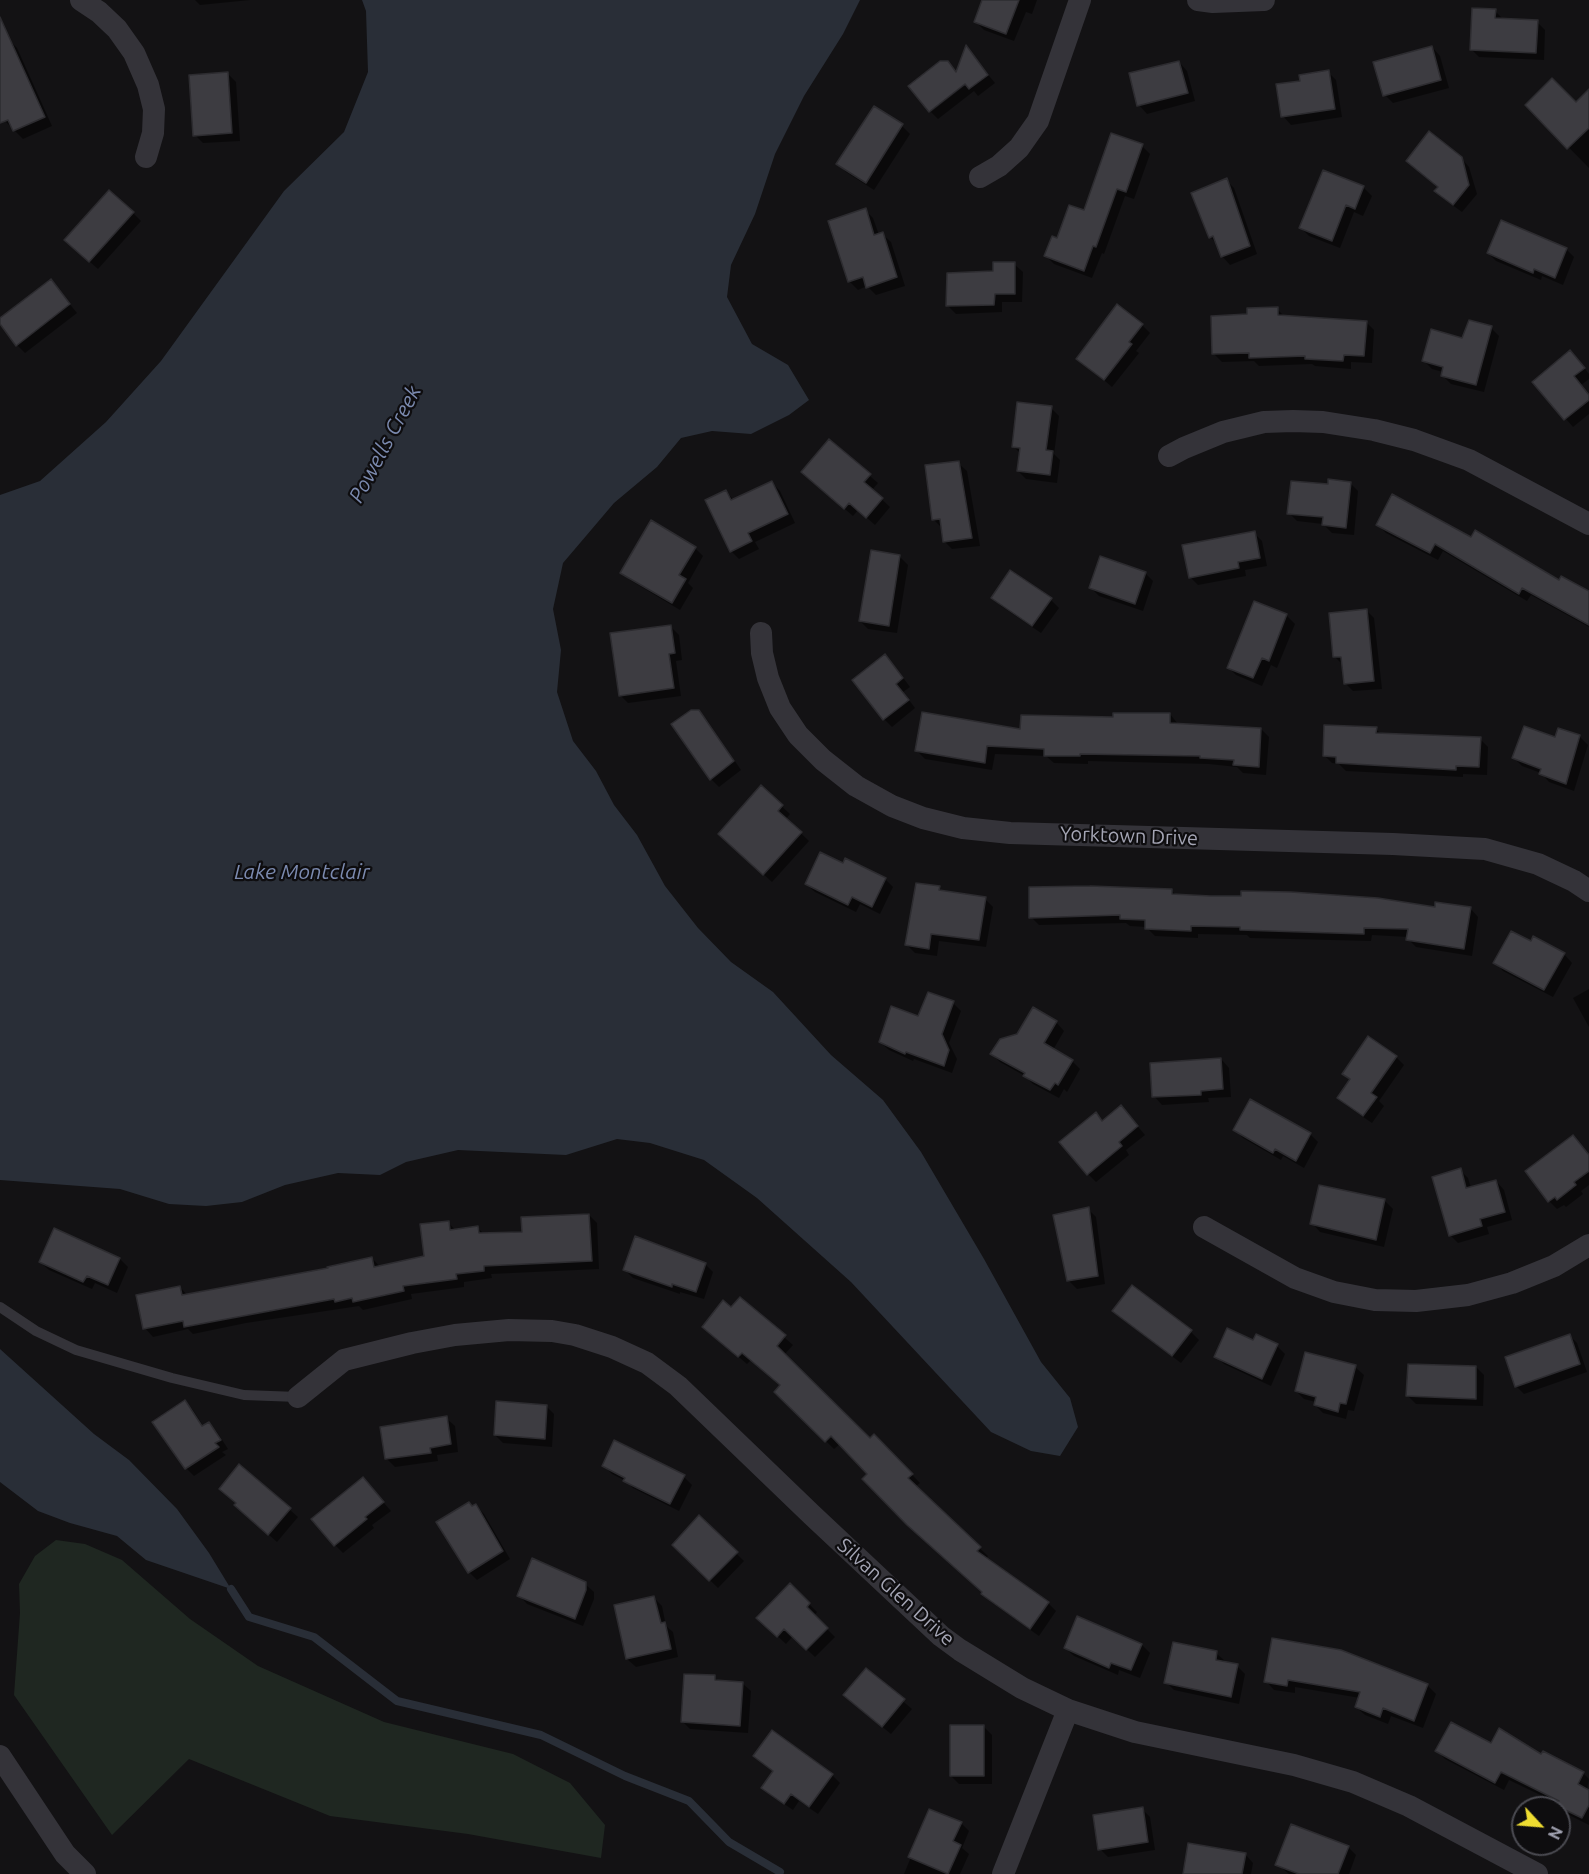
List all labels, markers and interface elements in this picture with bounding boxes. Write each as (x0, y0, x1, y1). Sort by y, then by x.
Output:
water label: Powells Creek (344, 381, 426, 507)
street label: Yorktown Drive (1059, 822, 1199, 850)
water label: Lake Montclair (234, 859, 370, 885)
street label: Silvan Glen Drive (832, 1533, 960, 1651)
north arrow (1511, 1796, 1571, 1856)
text: N (1545, 1824, 1566, 1842)

